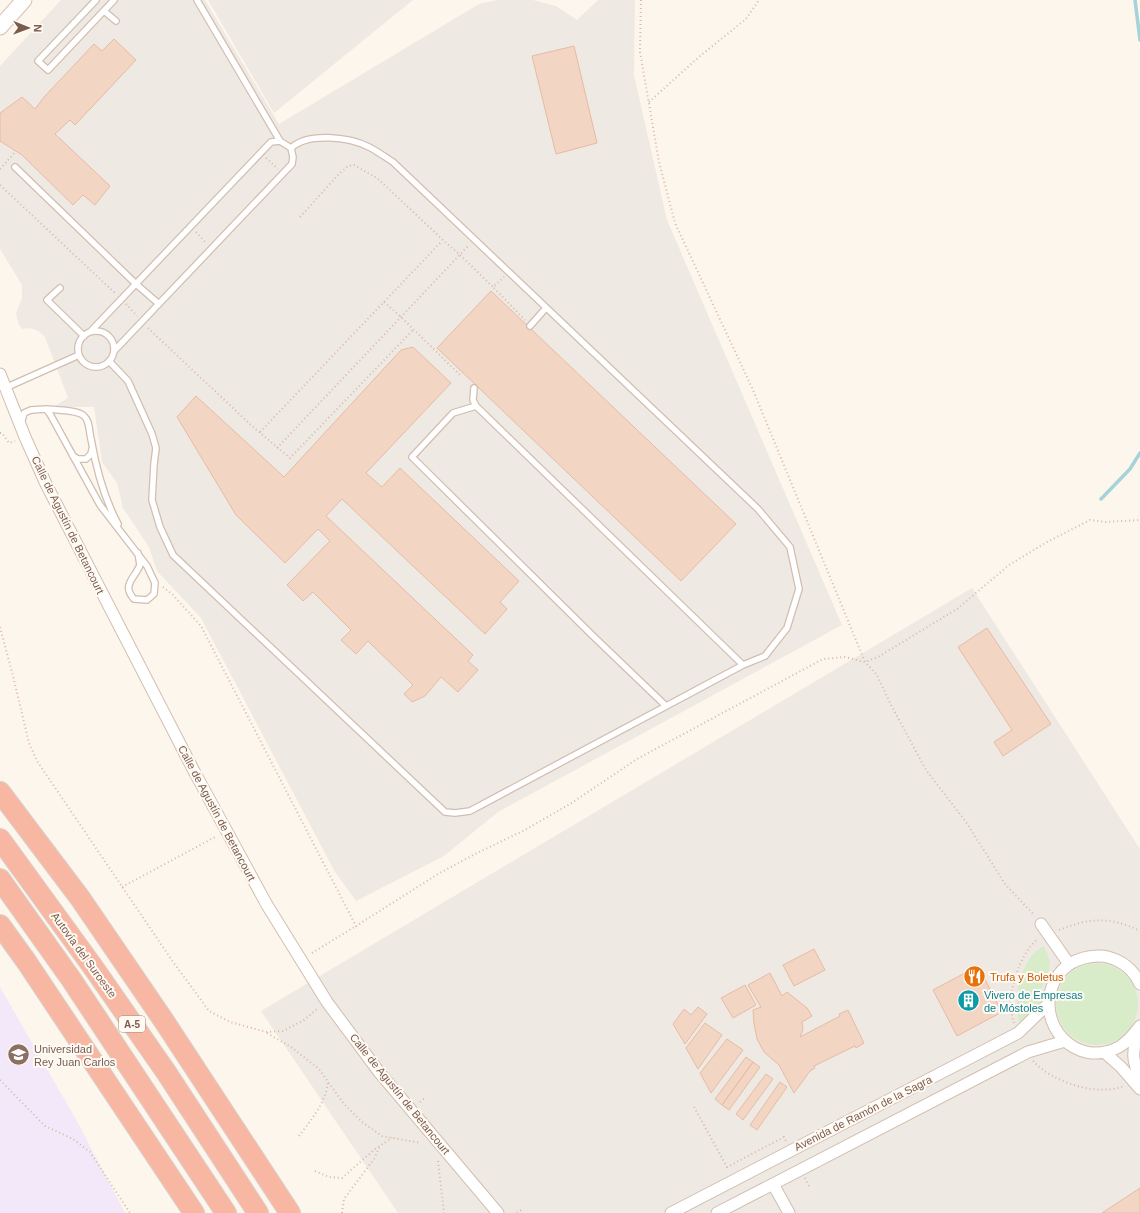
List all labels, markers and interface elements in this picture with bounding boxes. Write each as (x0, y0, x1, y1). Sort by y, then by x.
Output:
north arrow (8, 8, 48, 48)
text: N (32, 24, 44, 32)
street label: Calle de Agustín de Betancourt (29, 454, 107, 596)
street label: Calle de Agustín de Betancourt (176, 743, 258, 883)
street label: Autovía del Suroeste (49, 910, 119, 1000)
restaurant icon: Trufa y Boletus (962, 964, 988, 990)
place label: Trufa y Boletus (990, 971, 1064, 983)
building icon: Vivero de Empresas de Móstoles (955, 988, 981, 1014)
place label: Vivero de Empresas de Móstoles (984, 989, 1083, 1014)
road number: A-5 (119, 1016, 145, 1032)
street label: Calle de Agustín de Betancourt (348, 1031, 452, 1157)
school or university icon: Universidad Rey Juan Carlos (6, 1042, 32, 1068)
place label: Universidad Rey Juan Carlos (34, 1043, 116, 1068)
street label: Avenida de Ramón de la Sagra (792, 1073, 935, 1153)

